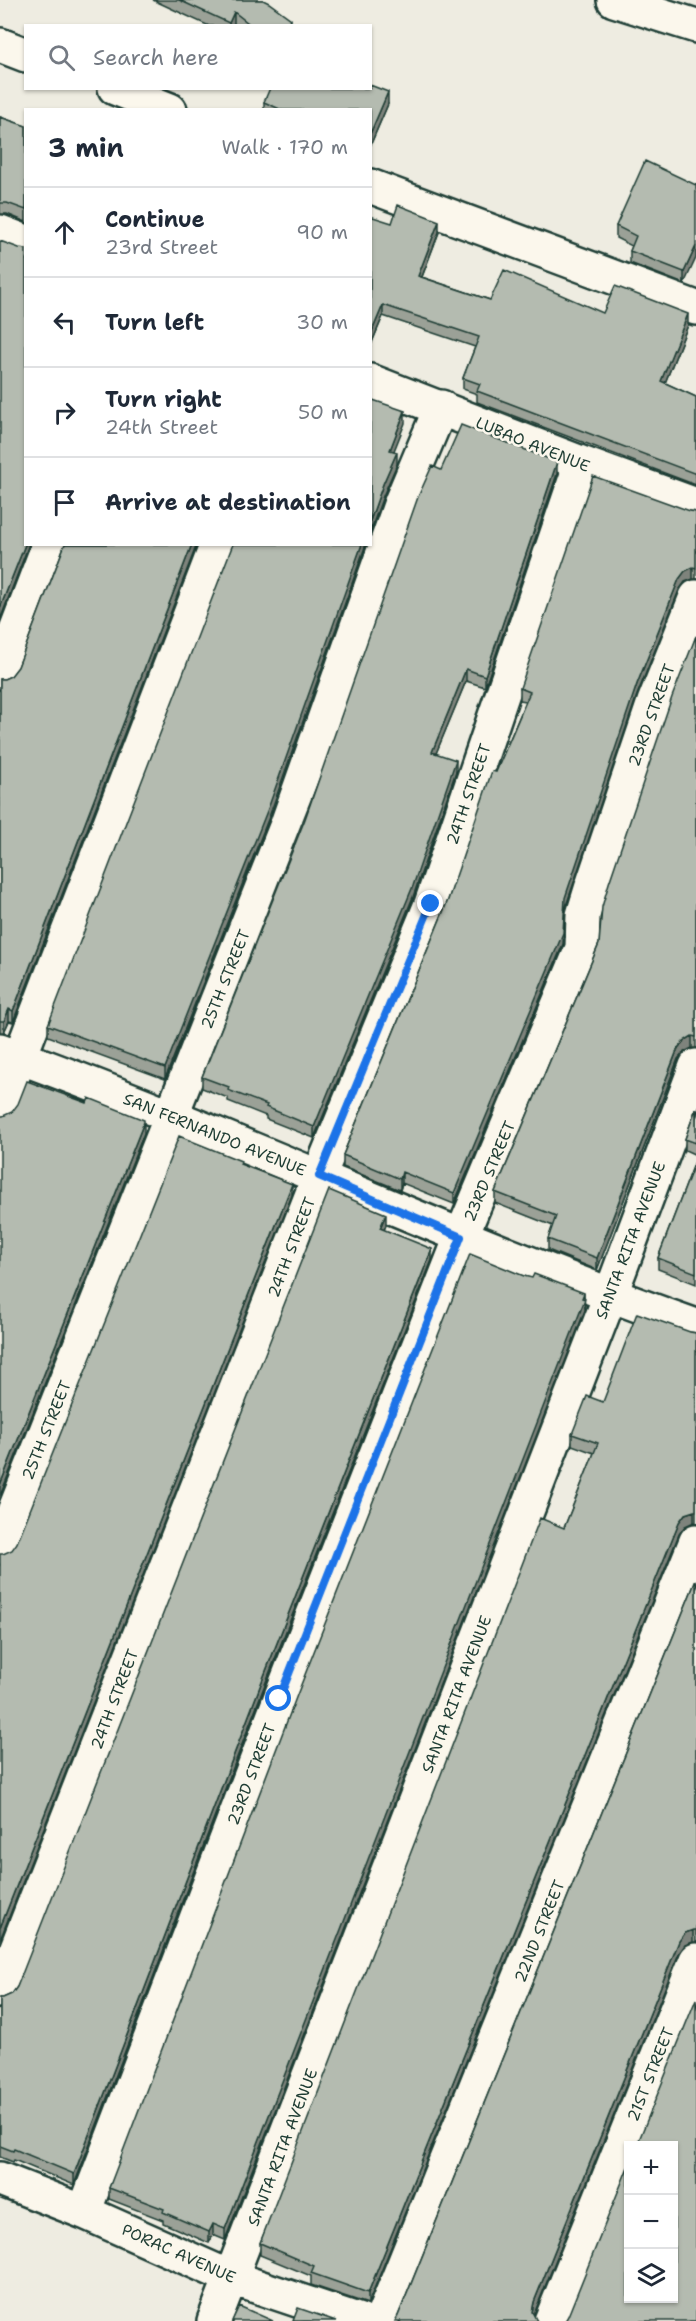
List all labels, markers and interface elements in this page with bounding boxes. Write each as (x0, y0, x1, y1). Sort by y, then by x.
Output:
search box (24, 24, 372, 90)
icon: search (45, 41, 78, 74)
text: Search here (93, 43, 219, 72)
text: 3 min (48, 130, 124, 165)
text: Walk · 170 m (222, 134, 348, 160)
text: Continue (105, 205, 205, 234)
icon: ahead (48, 216, 81, 249)
text: 90 m (296, 219, 348, 245)
text: 23rd Street (105, 234, 218, 260)
icon: left (48, 306, 81, 339)
text: Turn left (105, 308, 204, 337)
text: 30 m (296, 309, 348, 335)
text: Turn right (105, 385, 222, 414)
icon: right (48, 396, 81, 429)
text: 50 m (298, 399, 348, 425)
street label: LUBAO AVENUE (473, 412, 593, 477)
text: 24th Street (105, 414, 218, 440)
icon: arrive (48, 486, 81, 519)
text: Arrive at destination (105, 488, 351, 517)
street label: 23RD STREET (623, 661, 680, 769)
street label: 24TH STREET (441, 741, 496, 848)
route end (417, 890, 443, 916)
street label: 25TH STREET (196, 926, 255, 1032)
street label: SAN FERNANDO AVENUE (120, 1088, 309, 1181)
street label: 23RD STREET (459, 1118, 520, 1225)
street label: SANTA RITA AVENUE (591, 1158, 670, 1322)
street label: 24TH STREET (263, 1194, 320, 1300)
street label: 25TH STREET (17, 1377, 76, 1483)
street label: SANTA RITA AVENUE (417, 1612, 496, 1776)
street label: 24TH STREET (86, 1646, 143, 1752)
route start (265, 1685, 291, 1711)
street label: 23RD STREET (222, 1720, 281, 1828)
street label: 22ND STREET (509, 1877, 570, 1985)
street label: 21ST STREET (622, 2024, 679, 2124)
street label: SANTA RITA AVENUE (243, 2065, 322, 2229)
map controls (624, 2141, 678, 2303)
button: + (624, 2141, 678, 2195)
button: − (624, 2195, 678, 2249)
street label: PORAC AVENUE (118, 2219, 239, 2288)
button: layers (624, 2249, 678, 2303)

